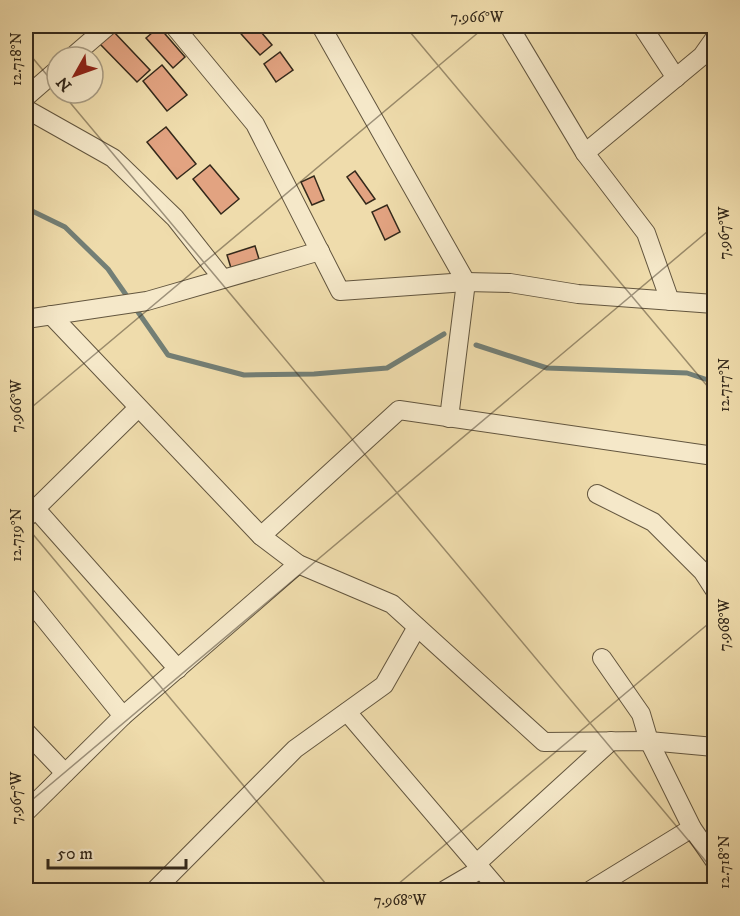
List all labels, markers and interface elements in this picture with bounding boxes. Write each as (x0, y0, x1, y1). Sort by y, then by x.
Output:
text: 7.966°W (451, 8, 504, 27)
text: 12.718°N (7, 32, 26, 86)
north arrow (45, 45, 105, 105)
text: N (52, 73, 76, 95)
text: 7.967°W (715, 206, 734, 260)
text: 12.717°N (715, 358, 734, 412)
text: 7.966°W (7, 379, 26, 433)
text: 12.719°N (7, 508, 26, 562)
text: 7.968°W (715, 598, 734, 651)
text: 7.967°W (7, 771, 26, 825)
scale bar (48, 832, 186, 870)
text: 12.718°N (715, 835, 734, 889)
text: 50 m (57, 843, 93, 865)
text: 7.968°W (374, 891, 427, 910)

